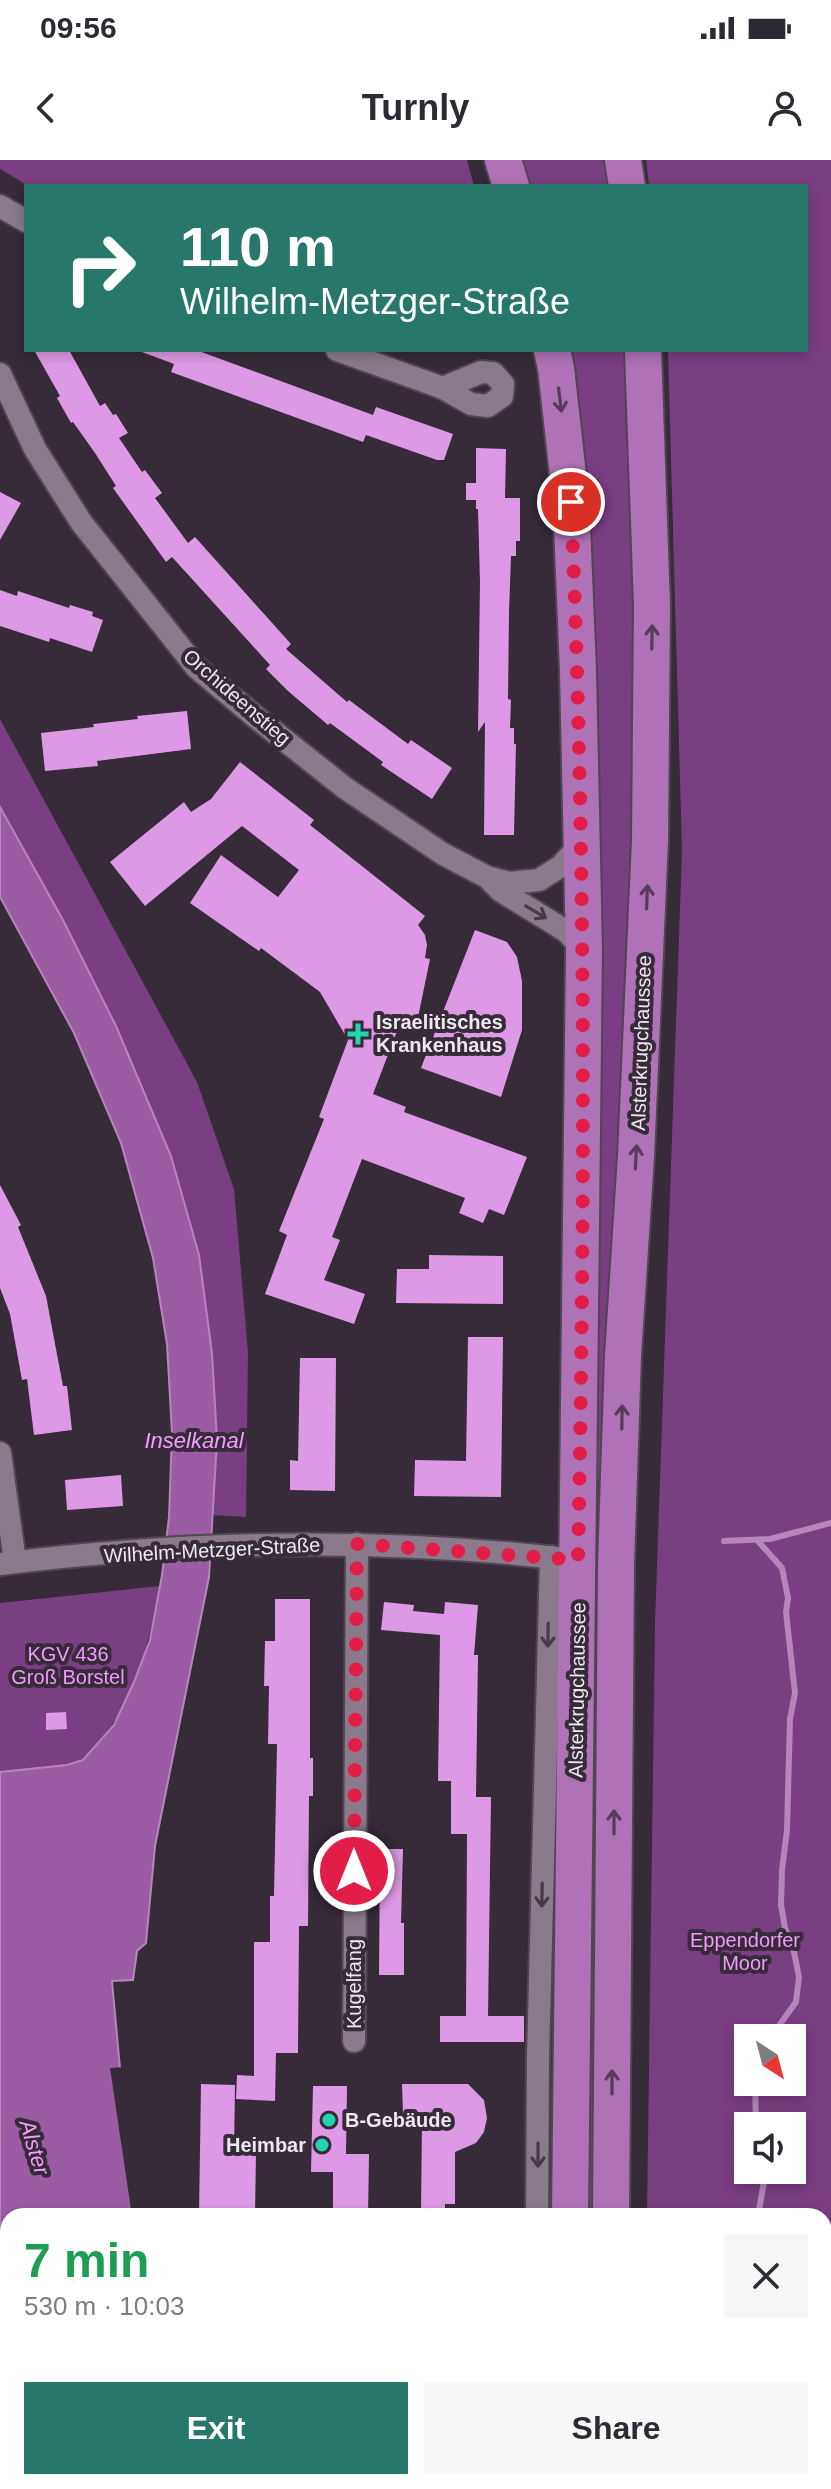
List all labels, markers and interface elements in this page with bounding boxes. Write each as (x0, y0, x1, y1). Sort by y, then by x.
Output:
text: 09:56 (40, 11, 117, 44)
icon: back (24, 86, 68, 130)
icon: person (763, 86, 807, 130)
text: Turnly (362, 87, 469, 128)
text: 110 m (180, 215, 336, 278)
icon: right (48, 216, 152, 320)
text: Wilhelm-Metzger-Straße (180, 281, 570, 322)
one-way arrow (553, 387, 568, 413)
pin (537, 468, 605, 536)
icon: arrive (549, 480, 593, 524)
one-way arrow (644, 624, 660, 651)
street label: Orchideenstieg (179, 645, 295, 749)
one-way arrow (640, 884, 655, 911)
one-way arrow (524, 905, 548, 920)
street label: Alsterkrugchaussee (627, 955, 655, 1131)
place label: Israelitisches Krankenhaus (376, 1011, 503, 1056)
marker: Israelitisches Krankenhaus (347, 1023, 369, 1045)
one-way arrow (629, 1144, 644, 1171)
one-way arrow (614, 1404, 630, 1431)
water label: Inselkanal (144, 1428, 245, 1453)
street label: Wilhelm-Metzger-Straße (103, 1533, 321, 1567)
street label: Alsterkrugchaussee (564, 1602, 590, 1778)
one-way arrow (540, 1621, 556, 1648)
park label: KGV 436 Groß Borstel (11, 1643, 125, 1688)
one-way arrow (606, 1809, 622, 1836)
position arrow (312, 1829, 396, 1913)
one-way arrow (534, 1881, 550, 1908)
park label: Eppendorfer Moor (690, 1929, 800, 1974)
street label: Kugelfang (343, 1939, 365, 2029)
north arrow (734, 2024, 806, 2096)
map controls (734, 2024, 806, 2184)
one-way arrow (604, 2069, 620, 2096)
place label: B-Gebäude (345, 2109, 452, 2131)
marker: B-Gebäude (320, 2111, 338, 2129)
button: sound (734, 2112, 806, 2184)
water label: Alster (14, 2115, 55, 2179)
place label: Heimbar (226, 2134, 306, 2156)
marker: Heimbar (313, 2136, 331, 2154)
one-way arrow (530, 2141, 545, 2168)
text: 7 min (24, 2234, 149, 2287)
button: close (724, 2234, 808, 2318)
text: 530 m · 10:03 (24, 2291, 184, 2321)
button: Exit (24, 2382, 408, 2474)
button: Share (424, 2382, 808, 2474)

